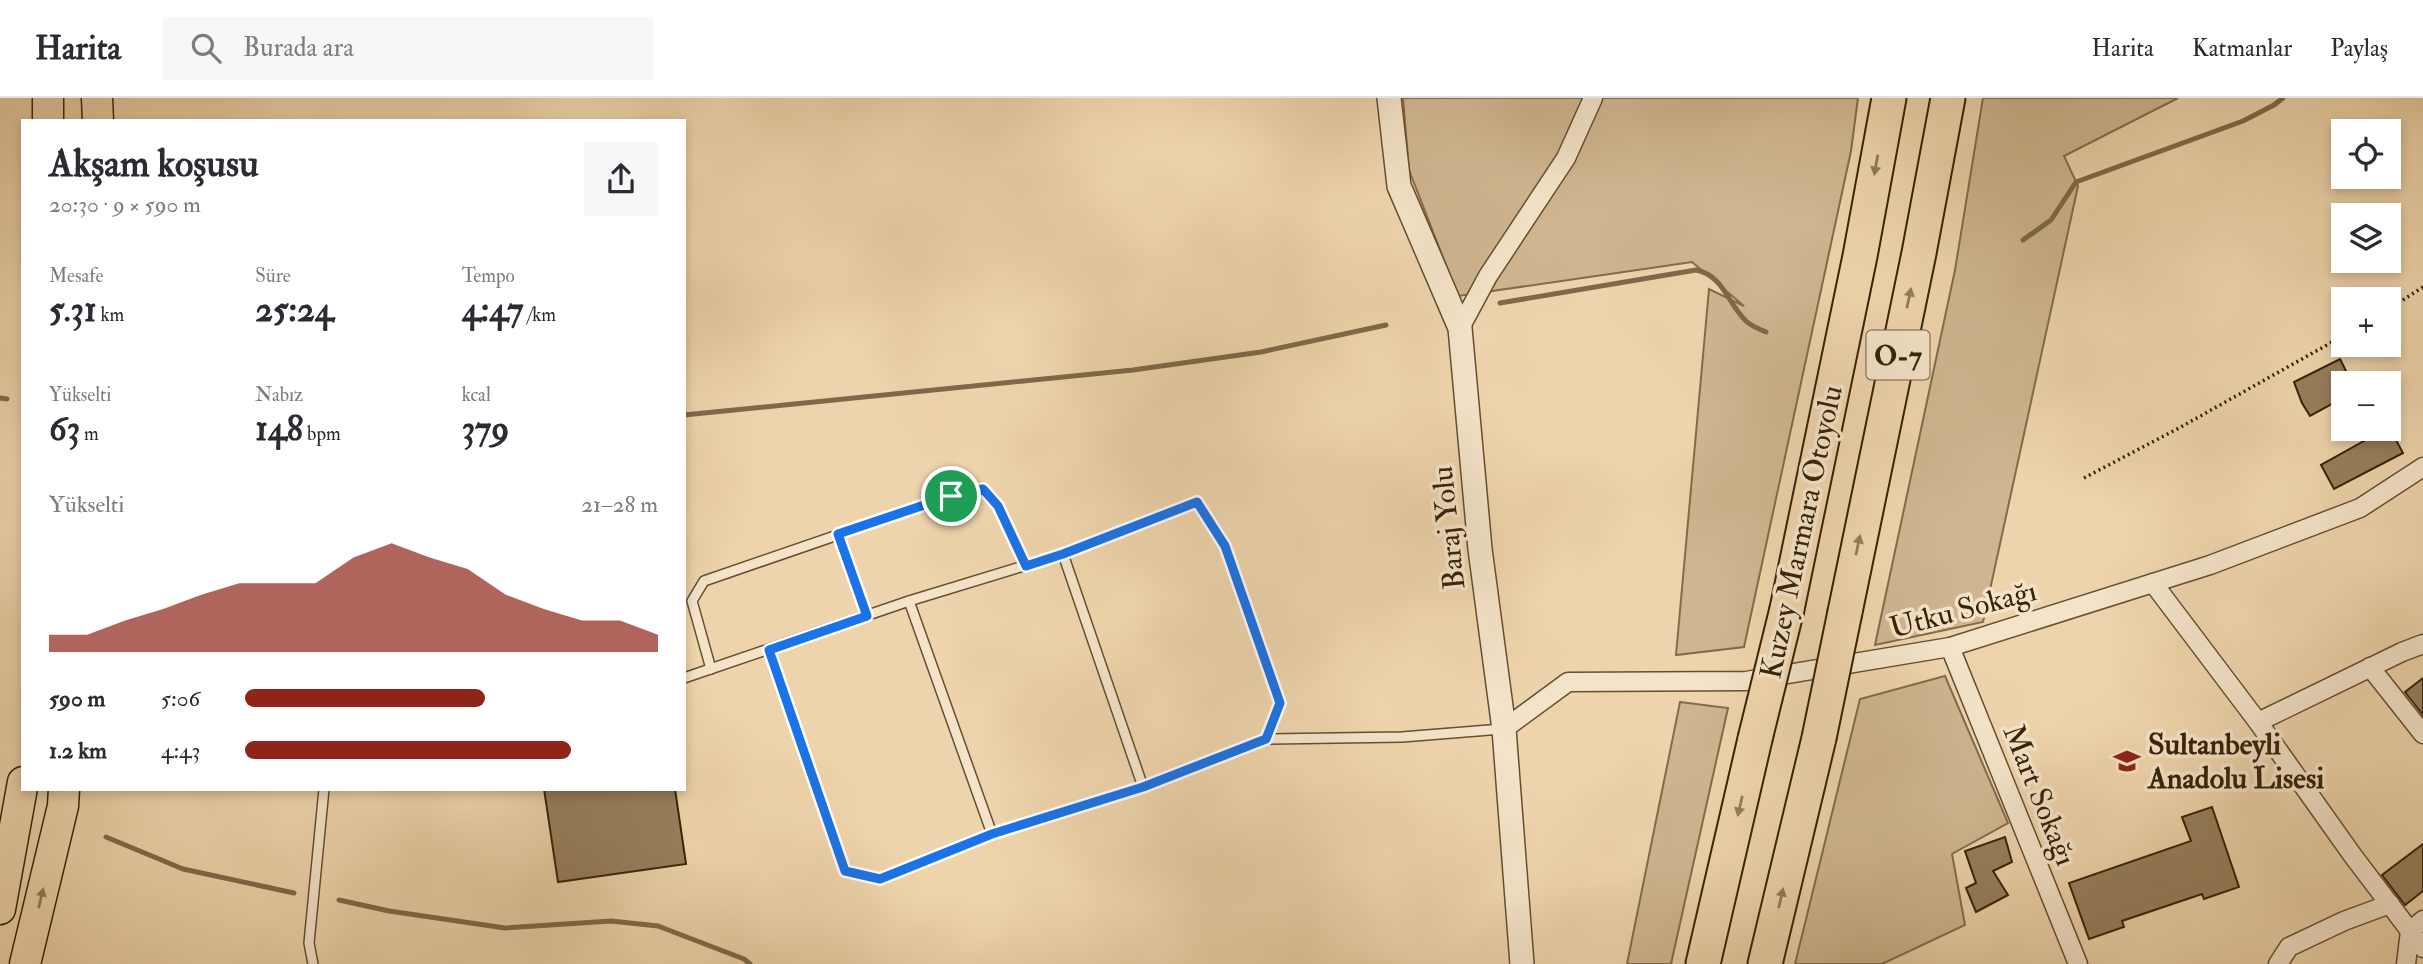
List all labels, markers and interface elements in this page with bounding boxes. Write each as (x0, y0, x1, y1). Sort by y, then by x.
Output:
search box (163, 17, 653, 80)
text: Harita (35, 28, 121, 69)
icon: search (187, 29, 225, 67)
text: Burada ara (243, 32, 354, 64)
text: Harita (2091, 33, 2154, 64)
text: Katmanlar (2192, 33, 2292, 64)
text: Paylaş (2330, 33, 2388, 64)
map controls (2331, 119, 2401, 441)
button: locate (2331, 119, 2401, 189)
text: Akşam koşusu (49, 140, 259, 188)
button: share (584, 142, 658, 216)
one-way arrow (1870, 154, 1881, 176)
text: 20:30 · 9 × 590 m (49, 190, 201, 219)
button: layers (2331, 203, 2401, 273)
text: Mesafe (49, 264, 103, 288)
text: Süre (255, 264, 291, 288)
text: Tempo (462, 264, 515, 288)
one-way arrow (1904, 287, 1915, 309)
button: + (2331, 287, 2401, 357)
text: 5.31 (49, 288, 97, 332)
text: 25:24 (255, 288, 334, 332)
text: 4:47 (462, 288, 523, 332)
text: km (97, 303, 124, 327)
text: /km (523, 303, 556, 327)
road number: O-7 (1867, 330, 1930, 380)
button: − (2331, 371, 2401, 441)
street label: Kuzey Marmara Otoyolu (1752, 382, 1851, 682)
text: Yükselti (49, 383, 111, 407)
text: Nabız (255, 383, 303, 407)
text: kcal (462, 383, 491, 407)
text: 63 (49, 407, 80, 451)
text: 148 (255, 407, 303, 451)
text: 379 (462, 407, 509, 451)
text: m (80, 422, 99, 446)
text: bpm (303, 422, 341, 446)
street label: Baraj Yolu (1424, 464, 1473, 591)
pin (921, 466, 981, 526)
icon: arrive (932, 477, 970, 515)
text: Yükselti (49, 490, 124, 519)
text: 21–28 m (581, 490, 658, 519)
one-way arrow (1853, 534, 1864, 556)
street label: Utku Sokağı (1886, 572, 2041, 647)
text: 590 m (49, 684, 105, 713)
text: 5:06 (161, 684, 200, 713)
street label: Mart Sokağı (1995, 719, 2085, 871)
place label: Sultanbeyli Anadolu Lisesi (2146, 726, 2324, 797)
text: 1.2 km (49, 736, 107, 765)
text: 4:43 (161, 736, 200, 765)
school or university icon: Sultanbeyli Anadolu Lisesi (2112, 746, 2142, 776)
one-way arrow (1734, 795, 1745, 817)
one-way arrow (36, 887, 47, 909)
one-way arrow (1776, 887, 1787, 909)

